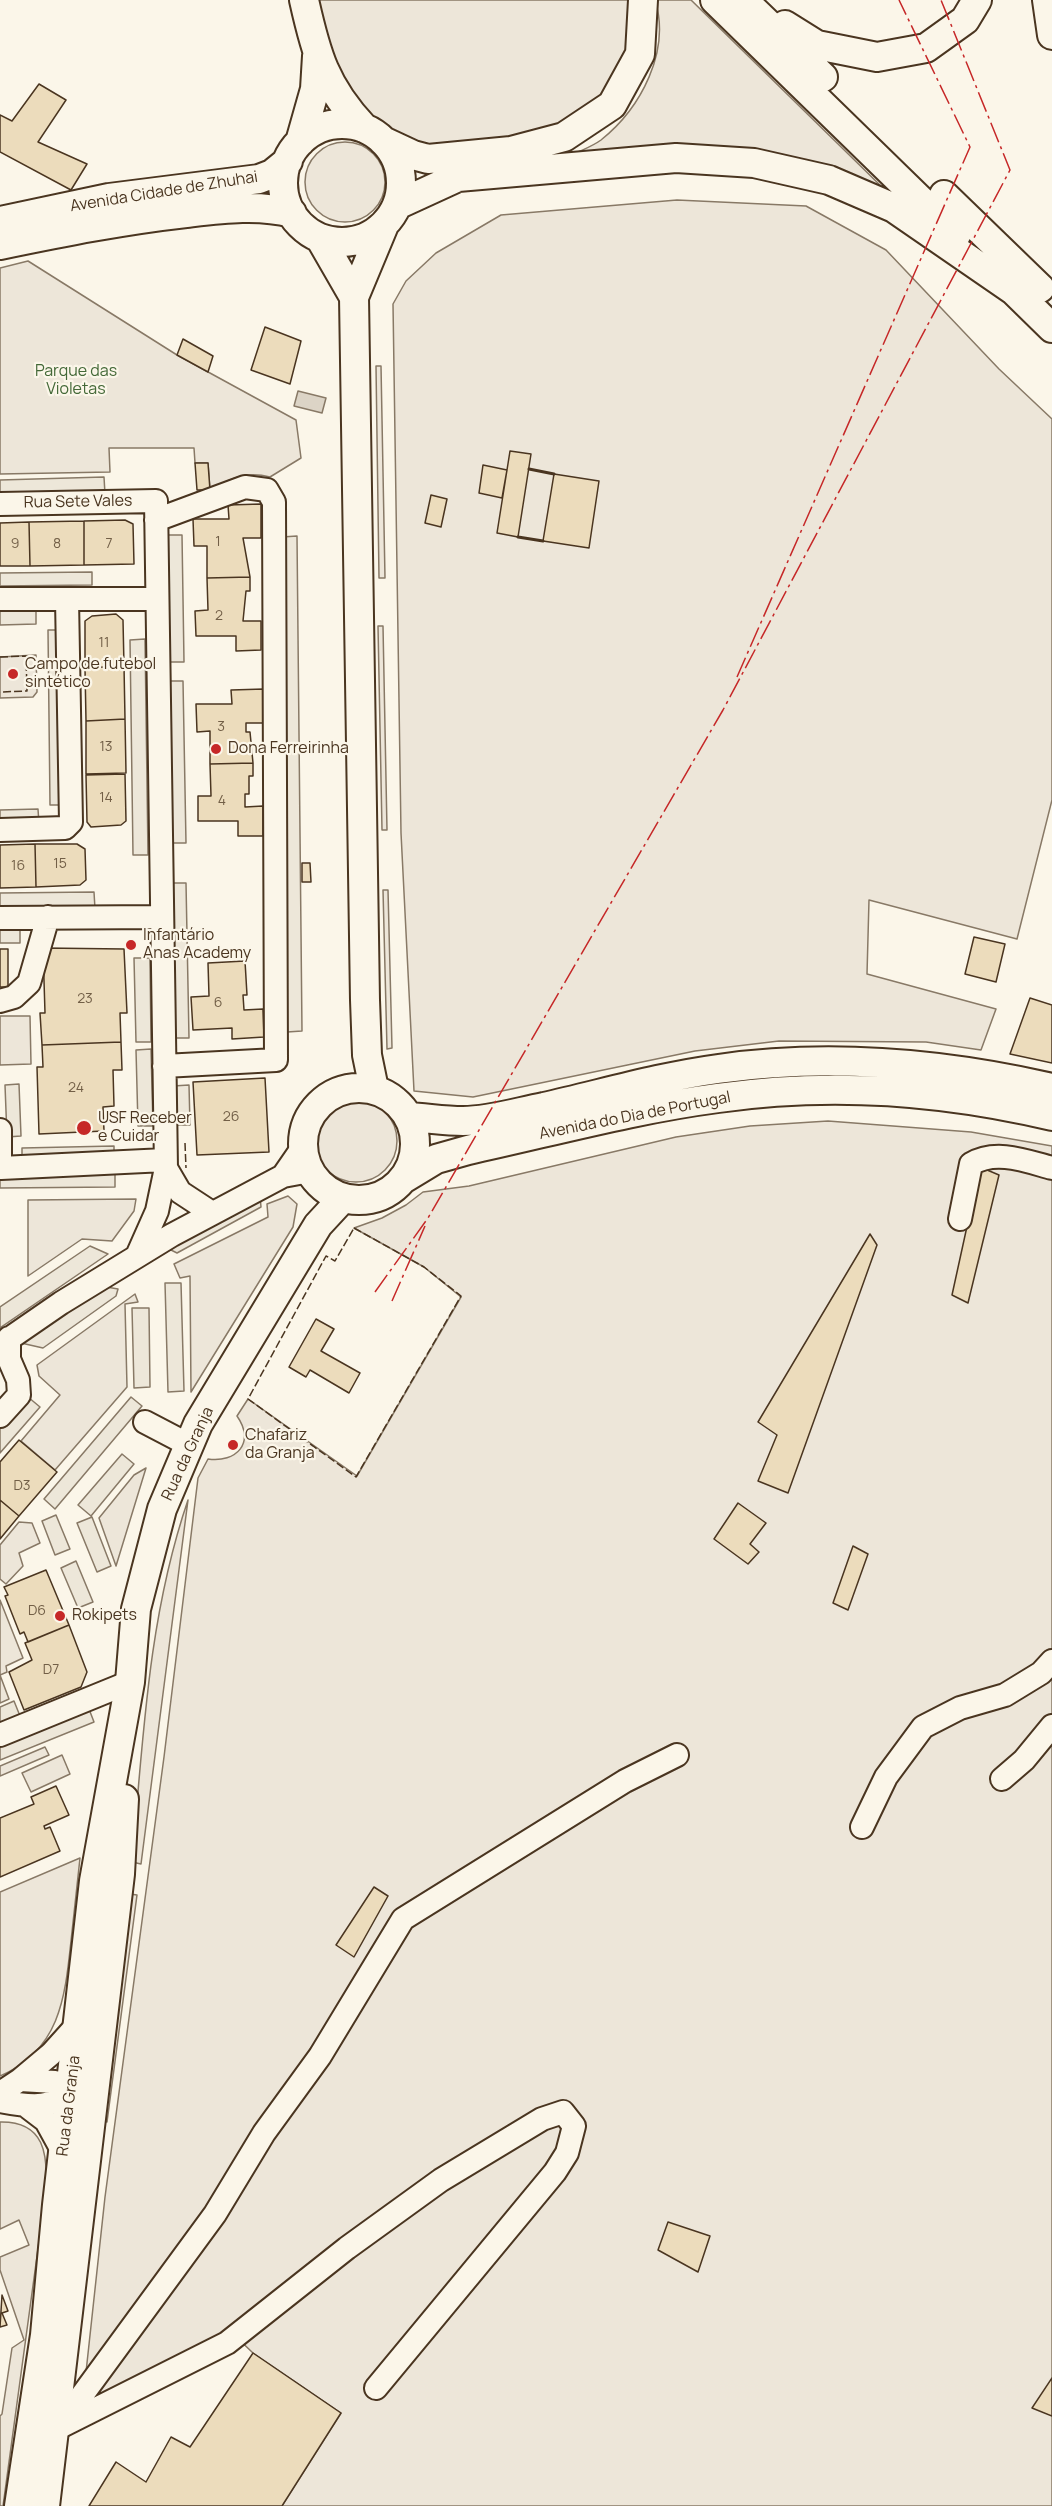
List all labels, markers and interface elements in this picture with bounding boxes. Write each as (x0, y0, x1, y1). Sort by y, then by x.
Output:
street label: Avenida Cidade de Zhuhai (69, 168, 259, 216)
park label: Parque das Violetas (35, 362, 117, 400)
street label: Rua Sete Vales (23, 491, 133, 513)
house number: 1 (215, 534, 221, 550)
house number: 9 (11, 536, 19, 552)
house number: 8 (53, 536, 61, 552)
house number: 7 (105, 536, 113, 552)
house number: 2 (215, 608, 223, 624)
house number: 11 (99, 635, 109, 651)
place label: Campo de futebol sintético (25, 655, 156, 693)
marker: Campo de futebol sintético (6, 667, 20, 681)
house number: 3 (217, 719, 225, 735)
house number: 13 (99, 739, 113, 755)
place label: Dona Ferreirinha (228, 739, 349, 759)
marker: Dona Ferreirinha (209, 742, 223, 756)
house number: 14 (99, 790, 113, 806)
house number: 4 (218, 793, 226, 809)
house number: 15 (53, 856, 67, 872)
house number: 16 (11, 858, 25, 874)
place label: Infantário Anas Academy (143, 926, 251, 964)
marker: Infantário Anas Academy (124, 938, 138, 952)
house number: 23 (77, 991, 93, 1007)
house number: 6 (214, 995, 222, 1011)
house number: 24 (68, 1080, 84, 1096)
street label: Avenida do Dia de Portugal (538, 1088, 732, 1144)
place label: USF Receber e Cuidar (98, 1109, 192, 1147)
house number: 26 (223, 1109, 239, 1125)
marker: USF Receber e Cuidar (75, 1119, 93, 1137)
street label: Rua da Granja (158, 1404, 218, 1504)
place label: Chafariz da Granja (245, 1426, 315, 1464)
marker: Chafariz da Granja (226, 1438, 240, 1452)
house number: D3 (13, 1478, 31, 1494)
house number: D6 (28, 1603, 46, 1619)
place label: Rokipets (72, 1606, 137, 1626)
marker: Rokipets (53, 1609, 67, 1623)
house number: D7 (43, 1662, 59, 1678)
street label: Rua da Granja (53, 2055, 85, 2157)

